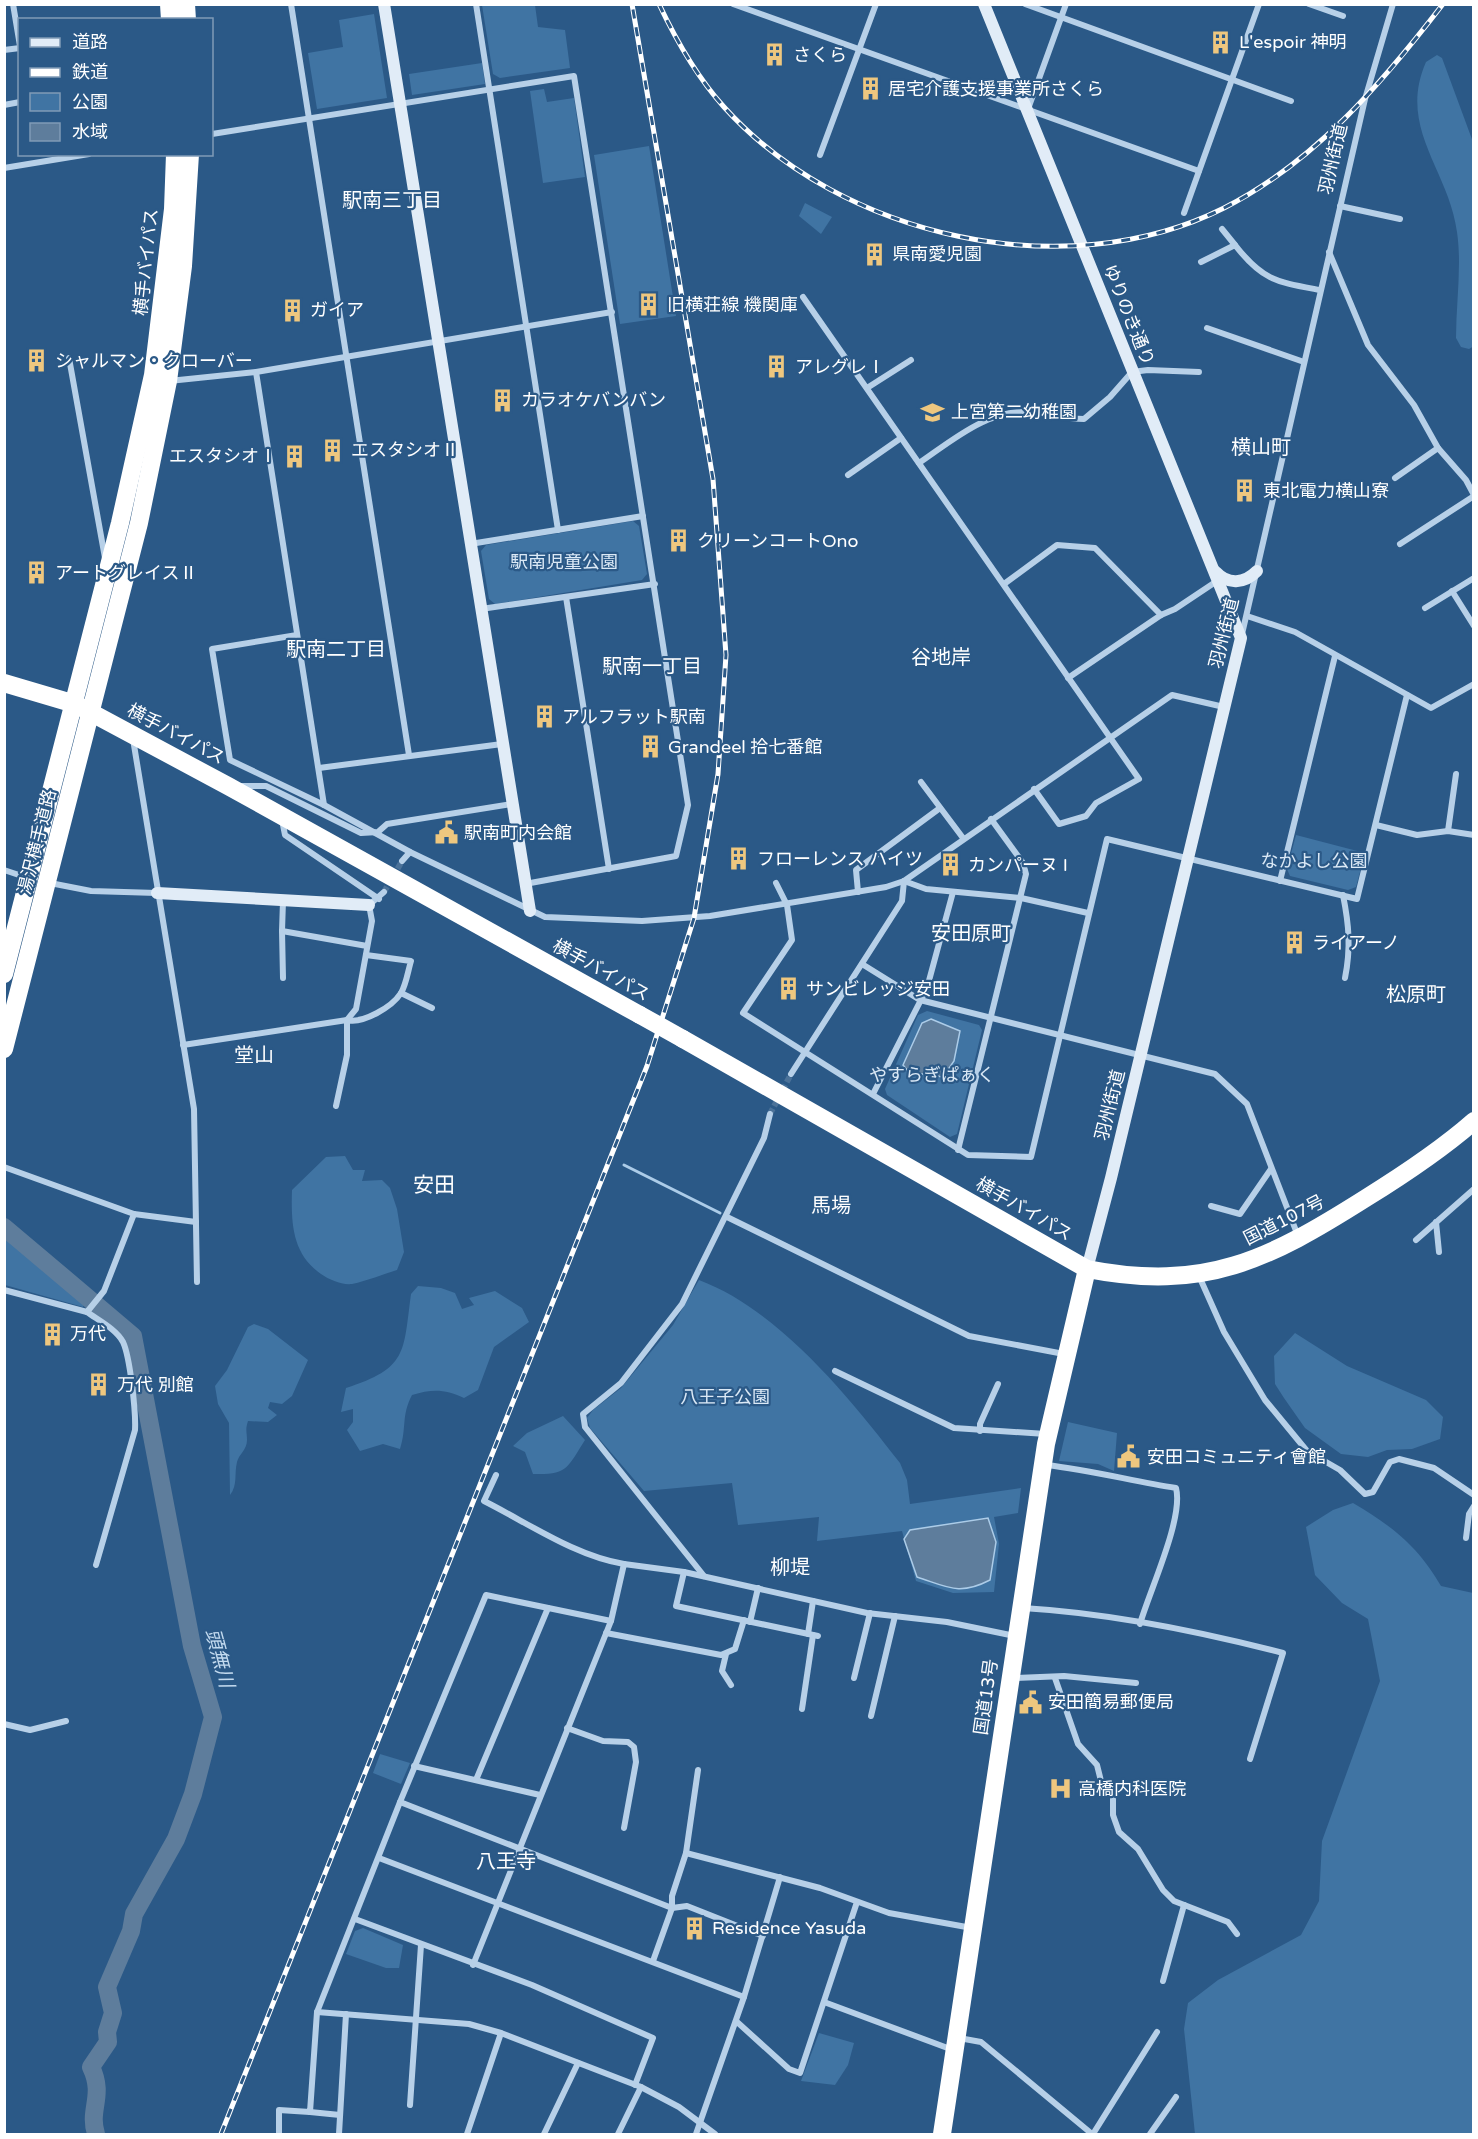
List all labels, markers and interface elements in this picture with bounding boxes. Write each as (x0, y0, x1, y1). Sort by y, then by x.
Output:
legend (18, 18, 213, 156)
building icon: L'espoir 神明 (1208, 29, 1234, 55)
text: 道路 (72, 31, 108, 53)
place label: L'espoir 神明 (1239, 31, 1347, 53)
building icon: さくら (762, 42, 788, 68)
place label: さくら (793, 44, 847, 66)
text: 鉄道 (72, 61, 108, 83)
building icon: 居宅介護支援事業所さくら (857, 76, 883, 102)
place label: 居宅介護支援事業所さくら (888, 78, 1104, 100)
text: 公園 (72, 91, 108, 113)
text: 水域 (72, 121, 108, 143)
street label: 羽州街道 (1314, 121, 1352, 197)
district label: 駅南三丁目 (342, 189, 442, 213)
street label: 横手バイパス (129, 207, 163, 317)
building icon: 県南愛児園 (861, 241, 887, 267)
place label: 県南愛児園 (892, 243, 982, 265)
street label: ゆりのき通り (1099, 261, 1159, 369)
building icon: 旧横荘線 機関庫 (636, 292, 662, 318)
place label: 旧横荘線 機関庫 (667, 294, 798, 316)
building icon: ガイア (279, 297, 305, 323)
place label: ガイア (310, 299, 364, 321)
building icon: シャルマン・クローバー (24, 348, 50, 374)
place label: シャルマン・クローバー (55, 350, 253, 372)
building icon: アレグレⅠ (764, 354, 790, 380)
place label: アレグレⅠ (795, 356, 885, 378)
building icon: カラオケバンバン (490, 387, 516, 413)
place label: カラオケバンバン (521, 389, 666, 411)
school or university icon: 上宮第二幼稚園 (920, 399, 946, 425)
place label: 上宮第二幼稚園 (951, 401, 1077, 423)
district label: 横山町 (1231, 436, 1291, 460)
building icon: エスタシオⅡ (320, 437, 346, 463)
place label: エスタシオⅡ (351, 439, 459, 461)
building icon: エスタシオⅠ (282, 443, 308, 469)
place label: エスタシオⅠ (169, 445, 277, 467)
building icon: 東北電力横山寮 (1232, 478, 1258, 504)
place label: 東北電力横山寮 (1263, 480, 1389, 502)
building icon: クリーンコートOno (666, 528, 692, 554)
place label: クリーンコートOno (697, 530, 859, 552)
park label: 駅南児童公園 (510, 551, 618, 573)
building icon: アートグレイスⅡ (24, 560, 50, 586)
place label: アートグレイスⅡ (55, 562, 197, 584)
street label: 羽州街道 (1205, 595, 1243, 671)
district label: 駅南二丁目 (286, 638, 386, 662)
district label: 谷地岸 (911, 646, 971, 670)
district label: 駅南一丁目 (602, 655, 702, 679)
street label: 横手バイパス (123, 699, 229, 769)
building icon: アルフラット駅南 (531, 704, 557, 730)
place label: アルフラット駅南 (562, 706, 706, 728)
building icon: Grandeel 拾七番館 (637, 734, 663, 760)
place label: Grandeel 拾七番館 (668, 736, 823, 758)
street label: 湯沢横手道路 (13, 787, 61, 897)
public building icon: 駅南町内会館 (433, 820, 459, 846)
place label: 駅南町内会館 (464, 822, 572, 844)
building icon: フローレンス ハイツ (726, 846, 752, 872)
place label: フローレンス ハイツ (757, 848, 923, 870)
park label: なかよし公園 (1260, 850, 1368, 872)
building icon: カンパーヌ I (937, 852, 963, 878)
place label: カンパーヌ I (968, 854, 1068, 876)
district label: 安田原町 (931, 922, 1011, 946)
building icon: ライアーノ (1281, 930, 1307, 956)
place label: ライアーノ (1312, 932, 1400, 954)
street label: 横手バイパス (549, 934, 653, 1006)
building icon: サンビレッジ安田 (775, 976, 801, 1002)
place label: サンビレッジ安田 (806, 978, 950, 1000)
district label: 松原町 (1386, 983, 1446, 1007)
district label: 堂山 (234, 1044, 274, 1068)
park label: やすらぎぱぁく (869, 1064, 995, 1086)
street label: 羽州街道 (1091, 1067, 1129, 1143)
district label: 安田 (413, 1173, 455, 1198)
street label: 横手バイパス (972, 1173, 1076, 1245)
street label: 国道107号 (1240, 1190, 1328, 1250)
district label: 馬場 (811, 1194, 851, 1218)
building icon: 万代 (39, 1321, 65, 1347)
place label: 万代 (70, 1323, 106, 1345)
building icon: 万代 別館 (86, 1372, 112, 1398)
place label: 万代 別館 (117, 1374, 194, 1396)
park label: 八王子公園 (680, 1386, 770, 1408)
public building icon: 安田コミュニティ會館 (1116, 1444, 1142, 1470)
place label: 安田コミュニティ會館 (1147, 1446, 1326, 1468)
district label: 柳堤 (770, 1556, 810, 1580)
water label: 頭無川 (200, 1626, 239, 1692)
street label: 国道13号 (970, 1658, 1002, 1736)
public building icon: 安田簡易郵便局 (1017, 1689, 1043, 1715)
place label: 安田簡易郵便局 (1048, 1691, 1174, 1713)
hospital icon: 高橋内科医院 (1047, 1776, 1073, 1802)
place label: 高橋内科医院 (1078, 1778, 1186, 1800)
district label: 八王寺 (476, 1850, 536, 1874)
building icon: Residence Yasuda (681, 1915, 707, 1941)
place label: Residence Yasuda (712, 1917, 866, 1939)

